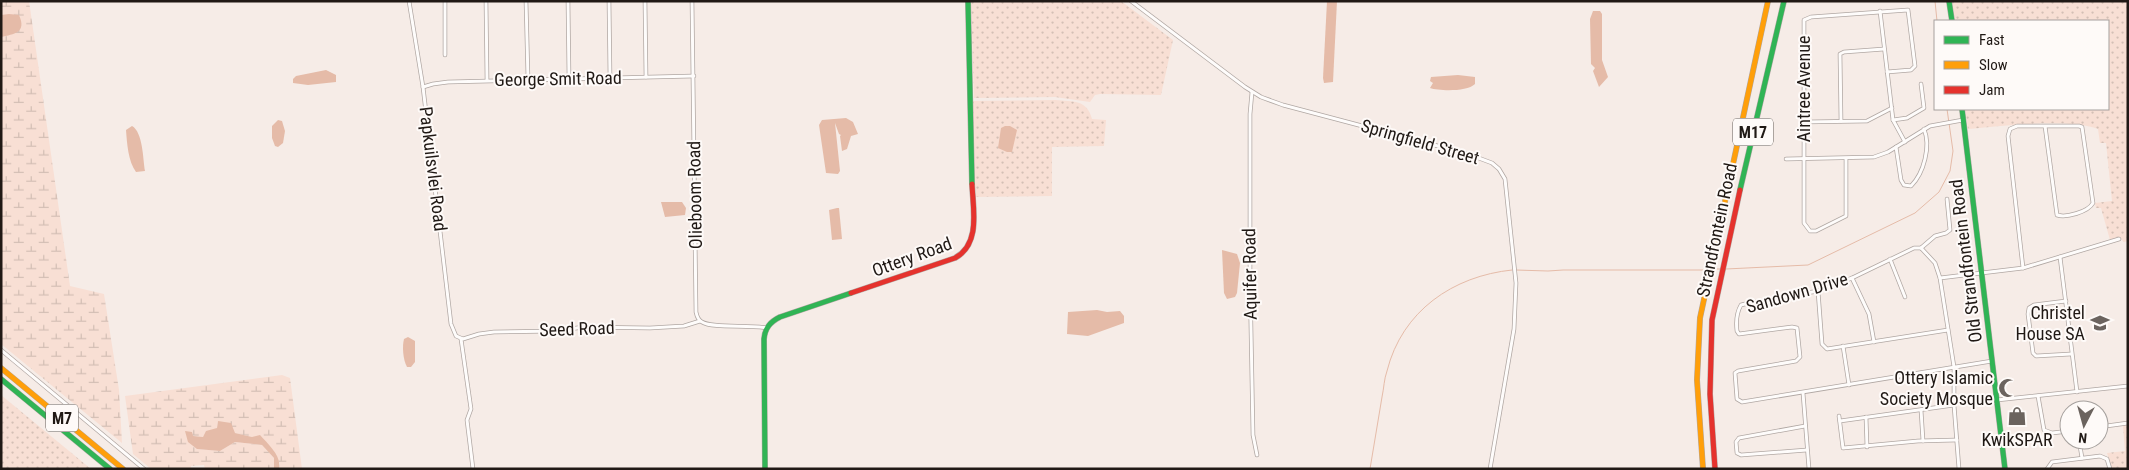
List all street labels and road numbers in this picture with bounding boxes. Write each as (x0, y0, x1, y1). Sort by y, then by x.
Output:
street label: Aintree Avenue (1793, 36, 1814, 142)
street label: George Smit Road (494, 67, 622, 90)
street label: Papkuilsvlei Road (415, 105, 452, 232)
street label: Springfield Street (1359, 115, 1482, 168)
road number: M17 (1733, 118, 1773, 146)
street label: Olieboom Road (683, 141, 706, 249)
street label: Strandfontein Road (1692, 161, 1741, 299)
street label: Old Strandfontein Road (1945, 178, 1986, 344)
street label: Aquifer Road (1238, 228, 1261, 320)
street label: Ottery Road (869, 232, 955, 281)
street label: Sandown Drive (1743, 268, 1850, 317)
street label: Seed Road (539, 317, 615, 340)
road number: M7 (46, 404, 78, 432)

